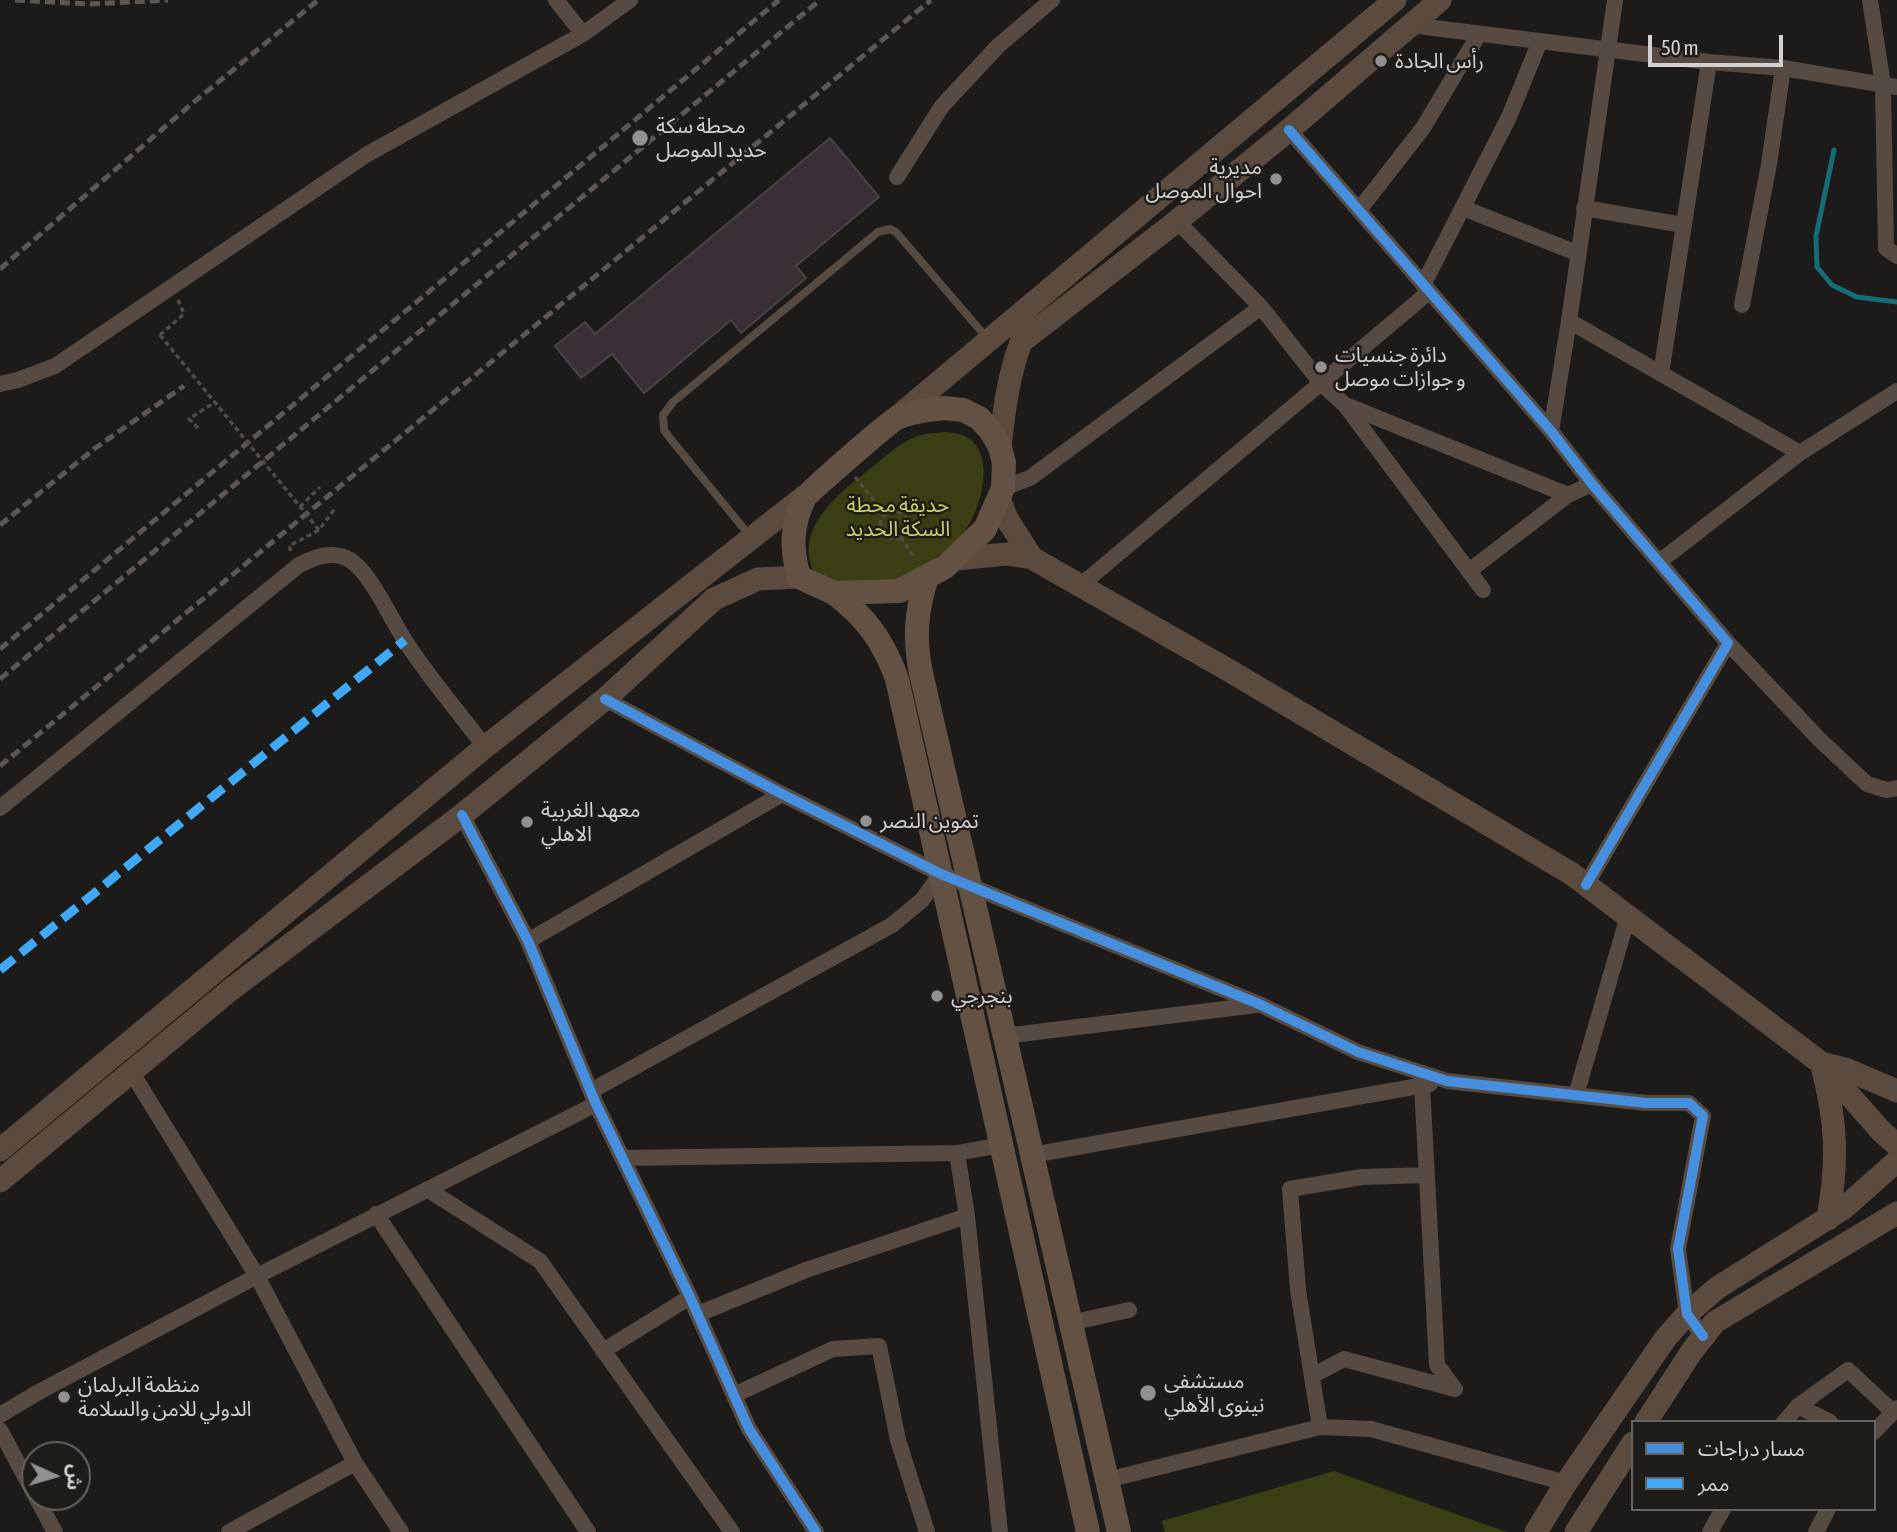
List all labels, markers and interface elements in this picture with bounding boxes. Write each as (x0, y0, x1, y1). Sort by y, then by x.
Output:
scale bar (1652, 21, 1787, 65)
text: 50 m (1661, 35, 1699, 59)
place label: رأس الجادة (1395, 48, 1484, 74)
marker: رأس الجادة (1373, 53, 1389, 69)
place label: محطة سكة حديد الموصل (656, 113, 767, 163)
marker: محطة سكة حديد الموصل (630, 128, 650, 148)
place label: مديرية احوال الموصل (1145, 154, 1262, 204)
marker: مديرية احوال الموصل (1268, 171, 1284, 187)
place label: دائرة جنسيات و جوازات موصل (1335, 342, 1466, 392)
marker: دائرة جنسيات و جوازات موصل (1313, 359, 1329, 375)
park label: حديقة محطة السكة الحديد (846, 492, 950, 542)
place label: معهد الغربية الاهلي (541, 797, 640, 847)
place label: تموين النصر (880, 808, 979, 834)
marker: تموين النصر (858, 813, 874, 829)
marker: معهد الغربية الاهلي (519, 814, 535, 830)
place label: بنجرجي (951, 983, 1013, 1009)
marker: بنجرجي (929, 988, 945, 1004)
place label: مستشفى نينوى الأهلي (1164, 1368, 1264, 1418)
place label: منظمة البرلمان الدولي للامن والسلامة (78, 1372, 252, 1422)
marker: مستشفى نينوى الأهلي (1138, 1383, 1158, 1403)
marker: منظمة البرلمان الدولي للامن والسلامة (56, 1389, 72, 1405)
legend (1631, 1420, 1876, 1511)
text: مسار دراجات (1698, 1436, 1805, 1460)
north arrow (21, 1441, 91, 1511)
text: ش (63, 1464, 87, 1491)
text: ممر (1698, 1471, 1729, 1495)

